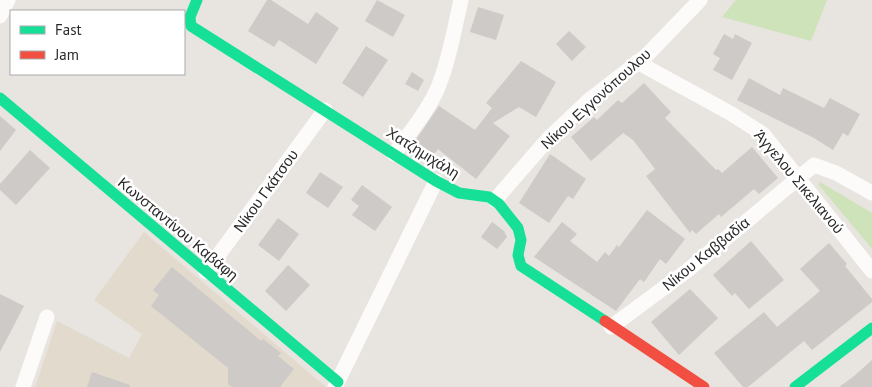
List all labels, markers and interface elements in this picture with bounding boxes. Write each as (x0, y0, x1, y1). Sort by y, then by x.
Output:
legend (10, 10, 185, 75)
text: Fast (55, 20, 82, 39)
street label: Νίκου Εγγονόπουλου (537, 44, 655, 153)
text: Jam (54, 45, 79, 64)
street label: Χατζημιχάλη (383, 123, 463, 183)
street label: Άγγελου Σικελιανού (750, 126, 848, 237)
street label: Νίκου Γκάτσου (229, 146, 302, 236)
street label: Κωνσταντίνου Καβάφη (114, 173, 242, 285)
street label: Νίκου Καββαδία (658, 212, 753, 295)

